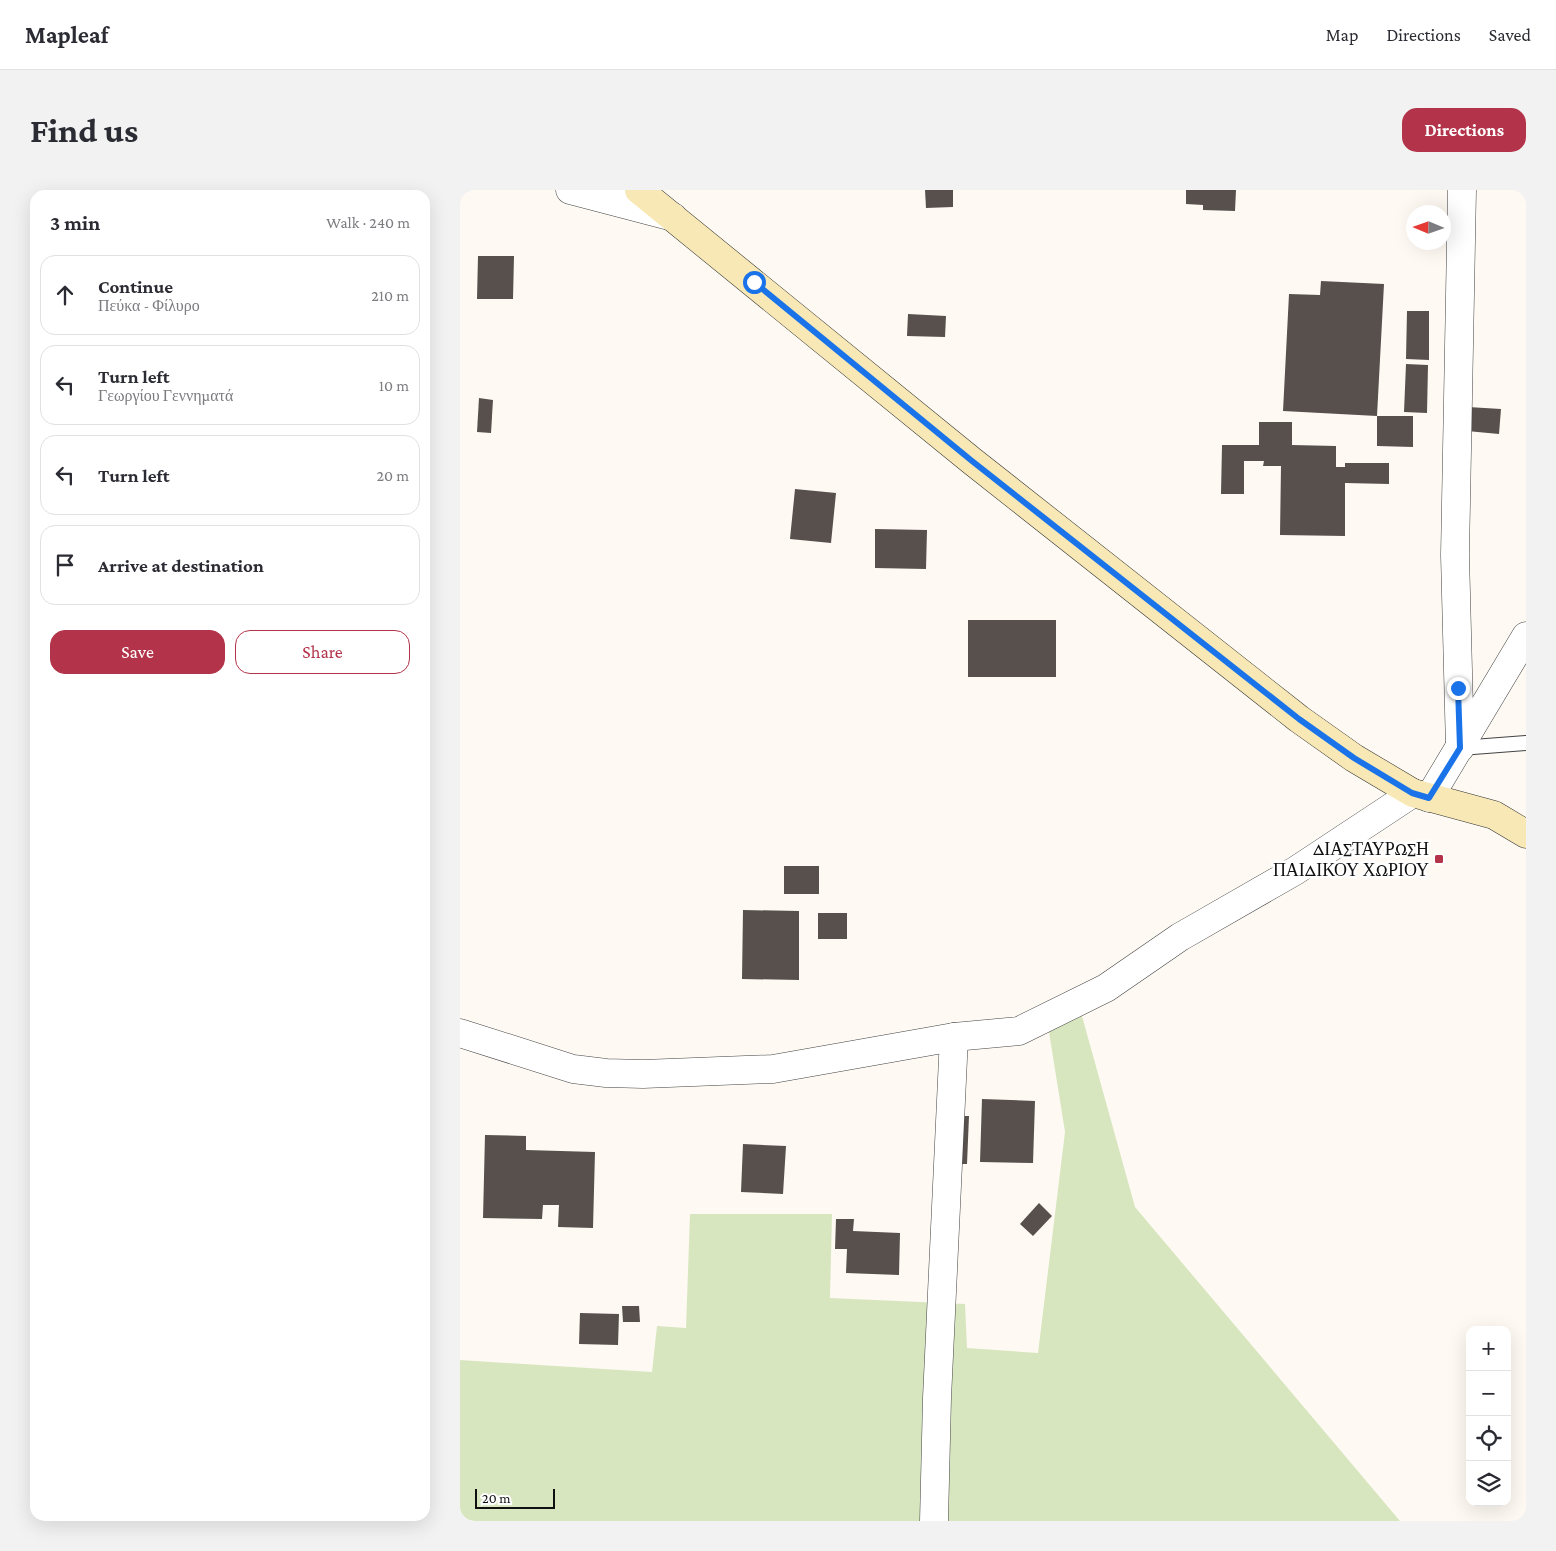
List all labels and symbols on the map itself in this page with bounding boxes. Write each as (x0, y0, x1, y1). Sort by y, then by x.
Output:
north arrow (1406, 205, 1451, 250)
route start (743, 271, 766, 294)
route end (1447, 677, 1470, 700)
place label: ΔΙΑΣΤΑΥΡΩΣΗ ΠΑΙΔΙΚΟΥ ΧΩΡΙΟΥ (1273, 839, 1429, 880)
marker: ΔΙΑΣΤΑΥΡΩΣΗ ΠΑΙΔΙΚΟΥ ΧΩΡΙΟΥ (1433, 853, 1445, 865)
scale bar (475, 1486, 555, 1509)

